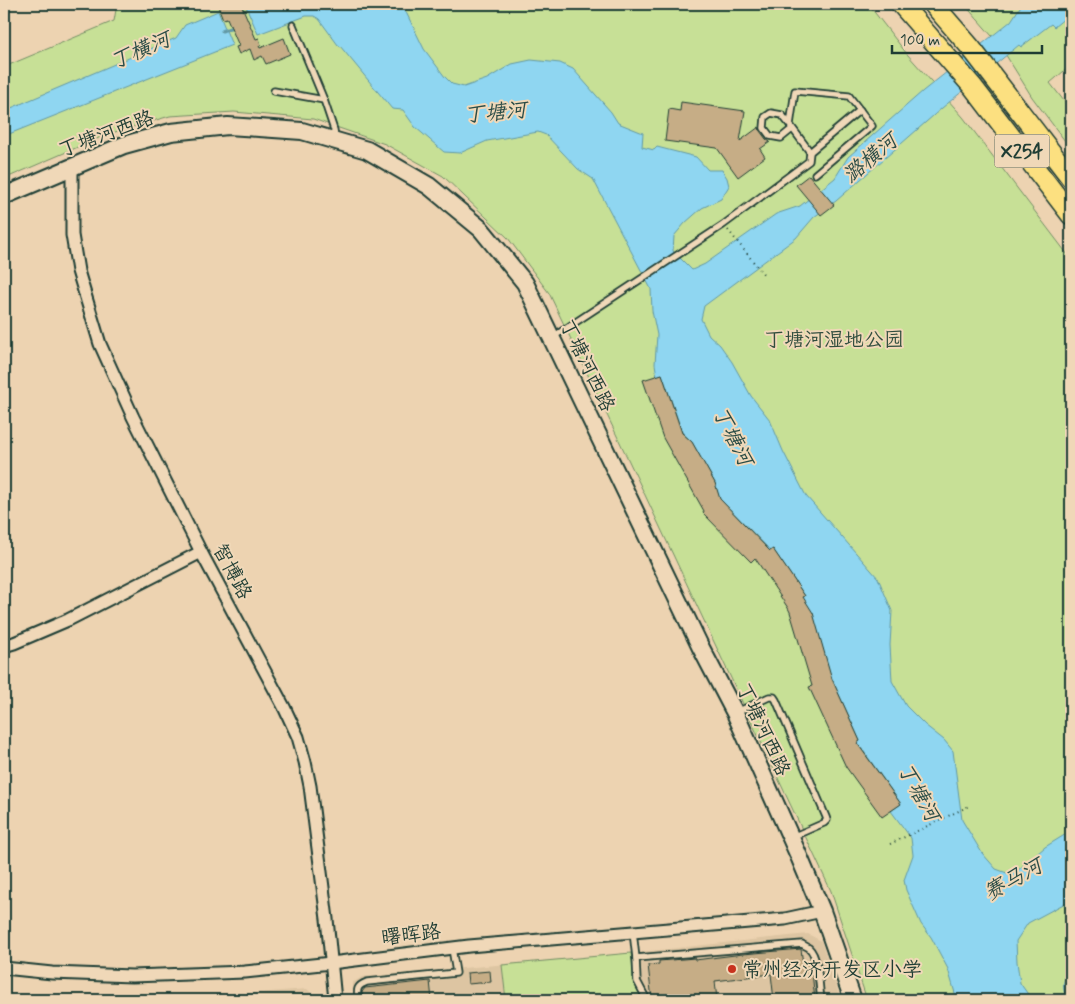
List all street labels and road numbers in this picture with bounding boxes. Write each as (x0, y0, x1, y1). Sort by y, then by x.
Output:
street label: 丁塘河西路 (55, 104, 159, 164)
road number: X254 (994, 134, 1050, 168)
street label: 丁塘河西路 (553, 315, 621, 417)
street label: 智博路 (206, 539, 258, 605)
street label: 丁塘河西路 (729, 679, 796, 782)
street label: 曙晖路 (380, 918, 444, 953)

